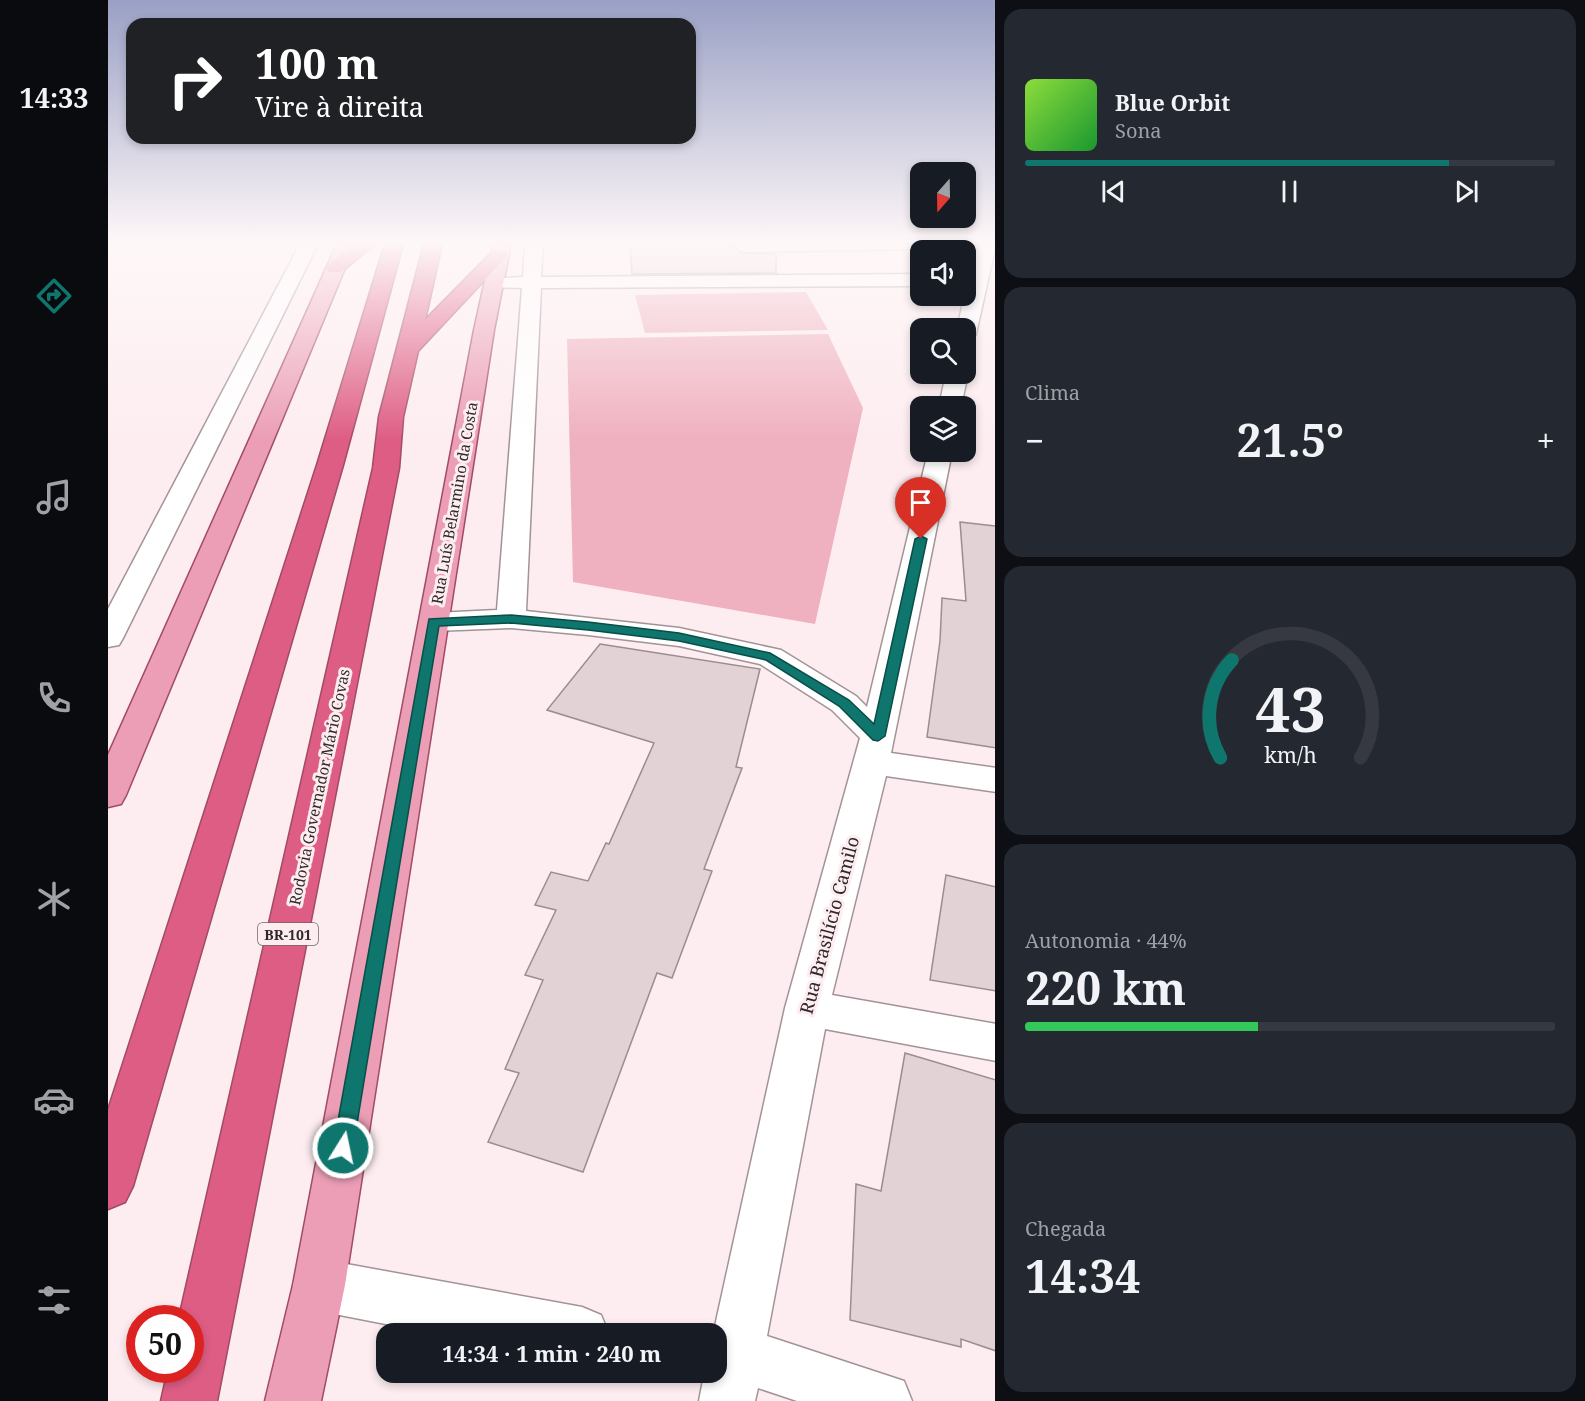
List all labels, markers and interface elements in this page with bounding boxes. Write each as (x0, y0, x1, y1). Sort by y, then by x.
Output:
text: 100 m (255, 34, 379, 91)
icon: right (156, 42, 234, 120)
text: 14:33 (19, 79, 89, 116)
text: Blue Orbit (1115, 87, 1230, 117)
text: Vire à direita (255, 88, 424, 125)
text: Sona (1115, 117, 1162, 144)
north arrow (910, 162, 976, 228)
map controls (910, 162, 976, 462)
icon: previous (1097, 175, 1130, 208)
icon: pause (1273, 175, 1306, 208)
icon: next (1450, 175, 1483, 208)
button: sound (910, 240, 976, 306)
icon: directions (33, 275, 75, 317)
button: search (910, 318, 976, 384)
text: Clima (1025, 379, 1080, 406)
button: layers (910, 396, 976, 462)
street label: Rua Luís Belarmino da Costa (426, 400, 482, 606)
text: 21.5° (1237, 409, 1344, 470)
text: − (1025, 418, 1044, 463)
text: + (1537, 418, 1555, 463)
icon: music (33, 476, 75, 518)
pin (895, 477, 946, 539)
icon: arrive (904, 486, 937, 519)
text: 43 (1255, 665, 1325, 750)
street label: Rodovia Governador Mário Covas (284, 667, 354, 907)
icon: phone (33, 677, 75, 719)
text: km/h (1264, 740, 1317, 769)
street label: Rua Brasilício Camilo (794, 834, 864, 1016)
icon: climate (33, 878, 75, 920)
road number: BR-101 (258, 923, 318, 945)
text: Autonomia · 44% (1025, 927, 1187, 954)
text: 220 km (1025, 957, 1186, 1018)
icon: car (33, 1079, 75, 1121)
position arrow (311, 1116, 375, 1180)
text: Chegada (1025, 1215, 1106, 1242)
text: 14:34 (1025, 1245, 1140, 1306)
icon: filters (33, 1279, 75, 1321)
speed limit sign: 50 (126, 1305, 204, 1383)
text: 14:34 · 1 min · 240 m (442, 1338, 661, 1368)

